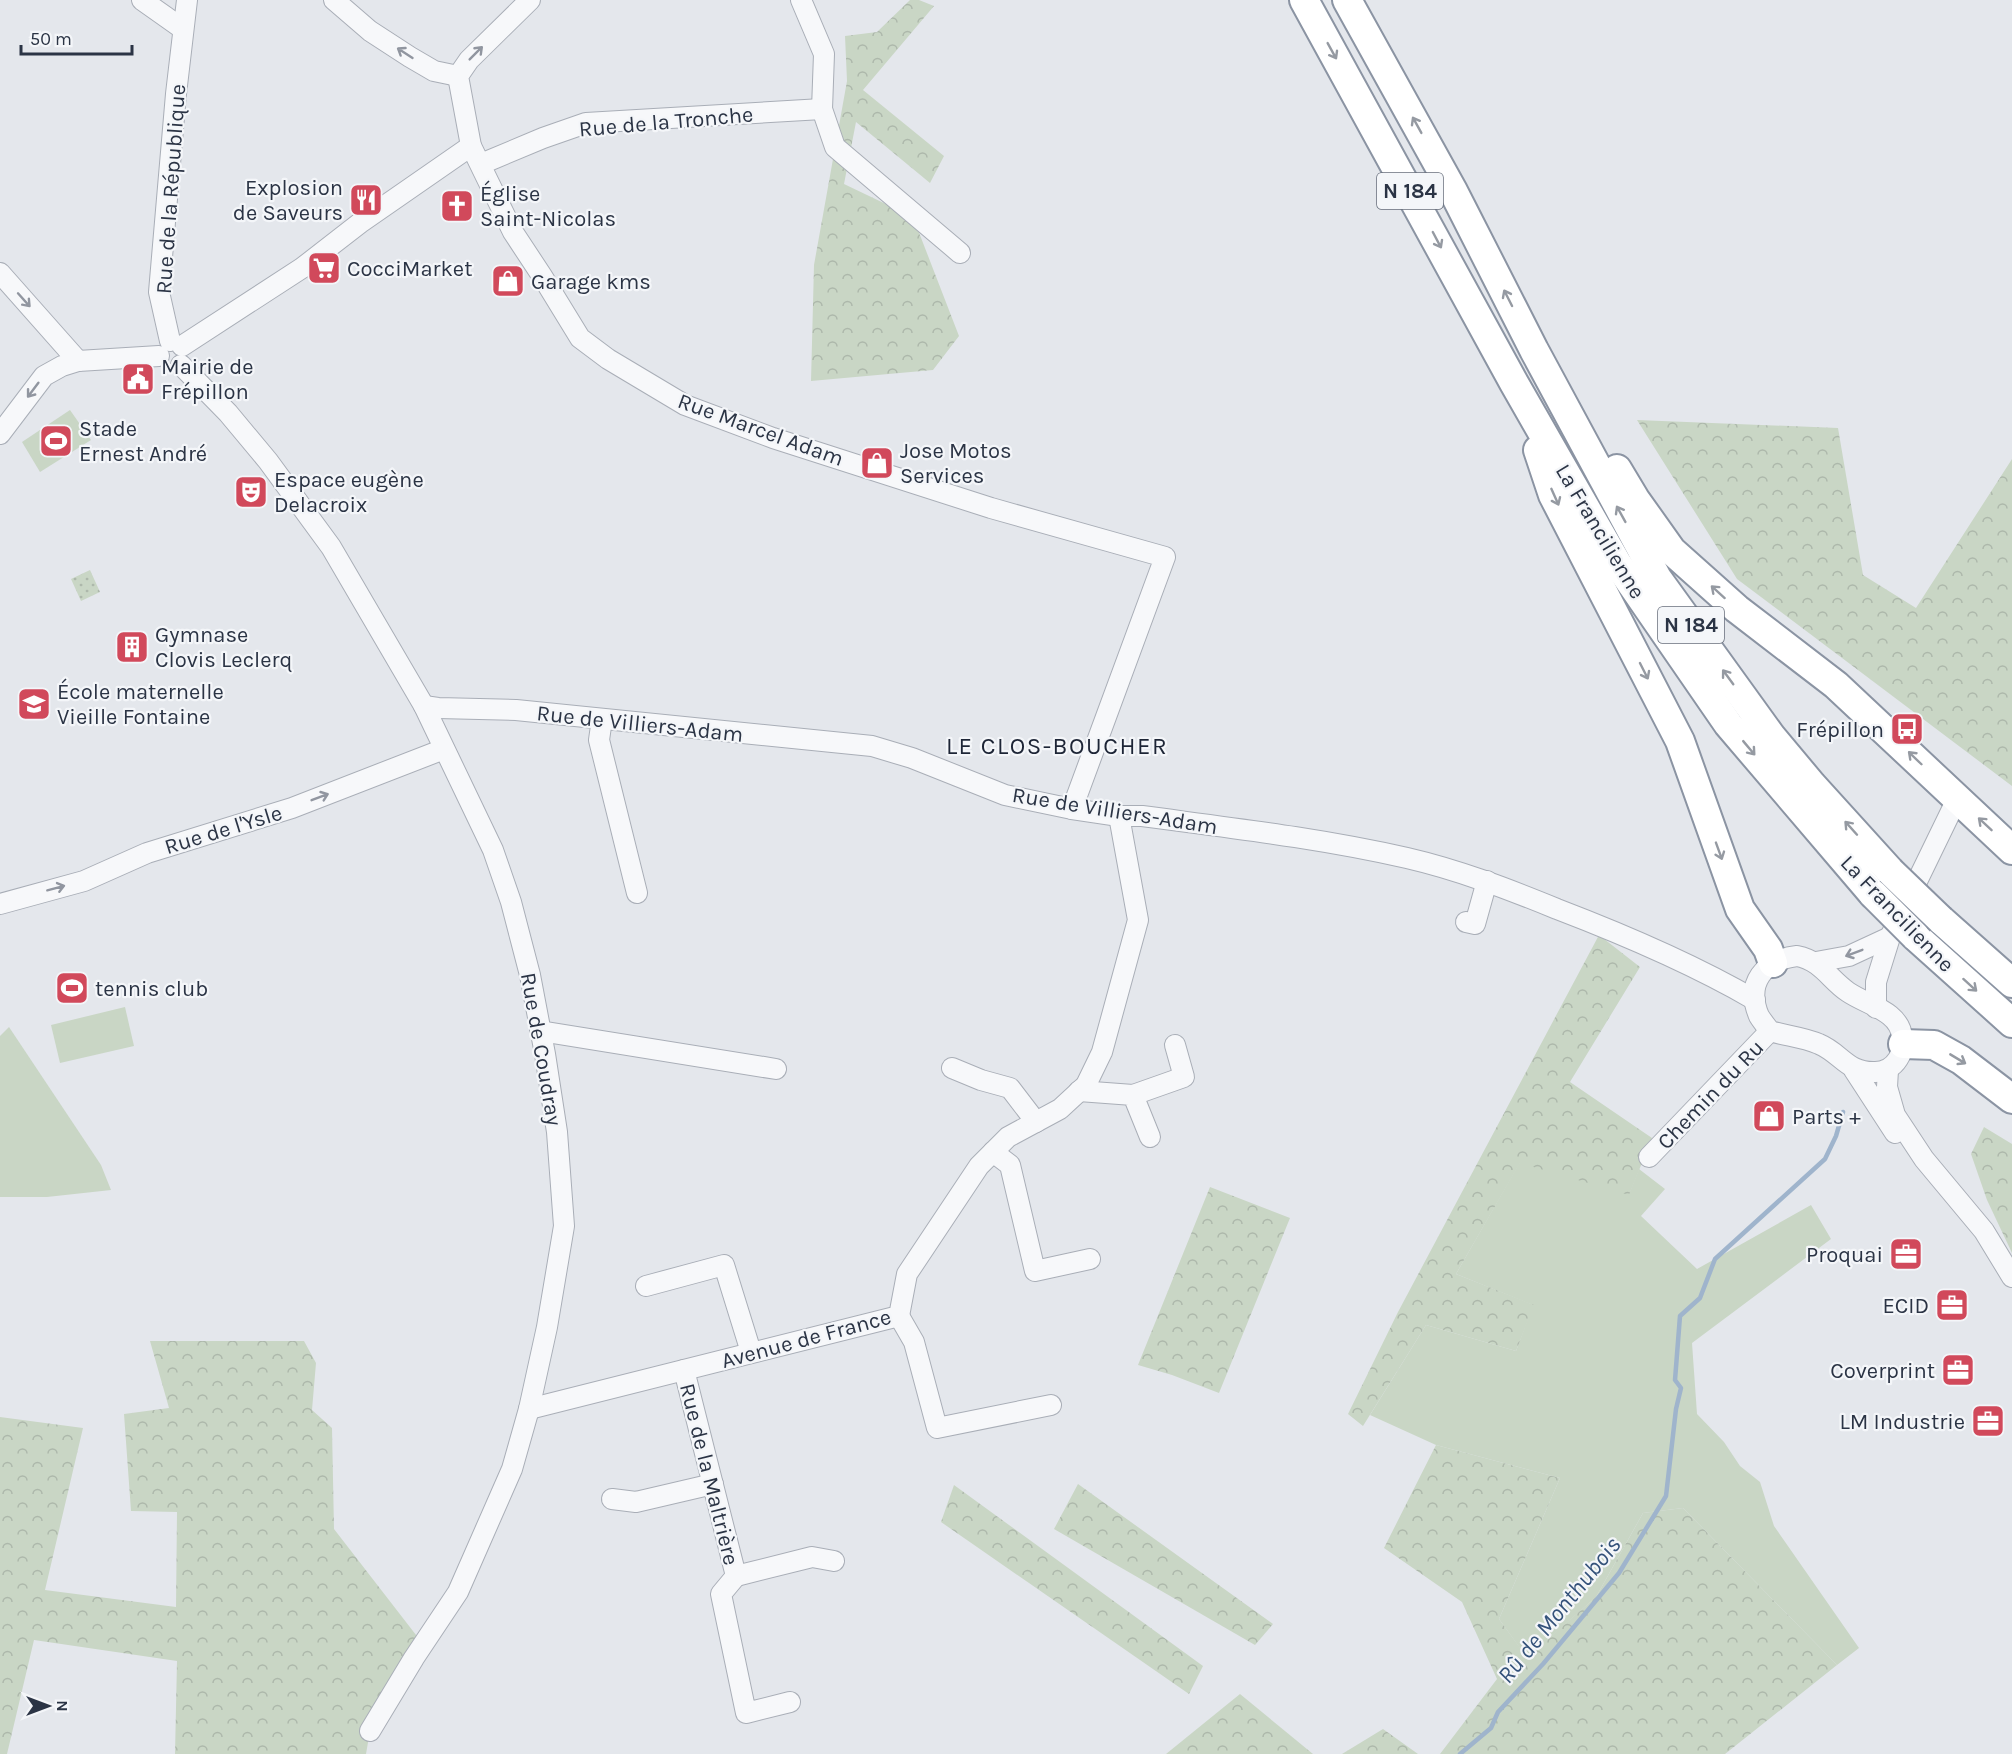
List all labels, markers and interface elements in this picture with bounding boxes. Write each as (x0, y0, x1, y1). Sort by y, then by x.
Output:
scale bar (21, 18, 132, 56)
text: 50 m (30, 28, 72, 50)
one-way arrow (1326, 42, 1338, 59)
one-way arrow (468, 46, 483, 61)
one-way arrow (397, 47, 414, 59)
street label: Rue de la République (151, 83, 191, 295)
street label: Rue de la Tronche (578, 101, 754, 143)
one-way arrow (1411, 117, 1423, 134)
road number: N 184 (1377, 173, 1443, 209)
place label: Explosion de Saveurs (233, 175, 343, 226)
place label: Église Saint-Nicolas (480, 180, 616, 232)
restaurant icon: Explosion de Saveurs (348, 182, 384, 218)
church icon: Église Saint-Nicolas (439, 188, 475, 224)
one-way arrow (1431, 231, 1443, 248)
supermarket icon: CocciMarket (306, 250, 342, 286)
place label: CocciMarket (347, 256, 472, 282)
shop icon: Garage kms (490, 263, 526, 299)
place label: Garage kms (531, 269, 651, 295)
one-way arrow (1501, 289, 1513, 307)
one-way arrow (17, 293, 31, 308)
place label: Mairie de Frépillon (161, 354, 254, 405)
public building icon: Mairie de Frépillon (120, 361, 156, 397)
one-way arrow (27, 382, 40, 398)
street label: Rue Marcel Adam (674, 388, 847, 472)
place label: Stade Ernest André (79, 416, 207, 467)
sports icon: Stade Ernest André (38, 423, 74, 459)
place label: Jose Motos Services (900, 438, 1012, 489)
shop icon: Jose Motos Services (859, 445, 895, 481)
street label: La Francilienne (1550, 460, 1650, 603)
place label: Espace eugène Delacroix (274, 467, 424, 518)
theatre icon: Espace eugène Delacroix (233, 474, 269, 510)
one-way arrow (1550, 488, 1562, 506)
one-way arrow (1615, 506, 1627, 523)
one-way arrow (1711, 585, 1726, 599)
road number: N 184 (1658, 607, 1724, 643)
place label: Gymnase Clovis Leclerq (155, 622, 292, 673)
building icon: Gymnase Clovis Leclerq (114, 629, 150, 665)
one-way arrow (1638, 662, 1650, 679)
one-way arrow (1722, 669, 1734, 685)
place label: École maternelle Vieille Fontaine (57, 678, 224, 730)
school or university icon: École maternelle Vieille Fontaine (16, 686, 52, 722)
street label: Rue de Villiers-Adam (535, 700, 744, 748)
bus stop icon: Frépillon (1889, 711, 1925, 747)
place label: Frépillon (1796, 717, 1884, 743)
district label: LE CLOS-BOUCHER (946, 732, 1168, 760)
one-way arrow (1742, 740, 1756, 755)
one-way arrow (1908, 751, 1923, 765)
street label: Rue de Villiers-Adam (1010, 782, 1219, 840)
one-way arrow (310, 791, 328, 802)
street label: Rue de l'Ysle (161, 800, 285, 860)
one-way arrow (1977, 817, 1992, 832)
one-way arrow (1844, 821, 1858, 836)
one-way arrow (1715, 841, 1726, 860)
street label: La Francilienne (1835, 850, 1960, 977)
one-way arrow (47, 882, 66, 893)
one-way arrow (1845, 948, 1864, 959)
sports icon: tennis club (54, 970, 90, 1006)
street label: Rue de Coudray (515, 971, 567, 1128)
place label: tennis club (95, 976, 208, 1002)
one-way arrow (1962, 978, 1977, 992)
street label: Chemin du Ru (1652, 1035, 1769, 1155)
one-way arrow (1949, 1053, 1966, 1065)
shop icon: Parts + (1751, 1098, 1787, 1134)
place label: Parts + (1792, 1104, 1861, 1130)
office icon: Proquai (1888, 1236, 1924, 1272)
place label: Proquai (1806, 1242, 1883, 1268)
office icon: ECID (1934, 1287, 1970, 1323)
place label: ECID (1882, 1293, 1929, 1319)
street label: Avenue de France (719, 1304, 894, 1374)
office icon: Coverprint (1940, 1352, 1976, 1388)
place label: Coverprint (1830, 1358, 1935, 1384)
street label: Rue de la Maltrière (674, 1381, 744, 1568)
office icon: LM Industrie (1970, 1403, 2006, 1439)
place label: LM Industrie (1839, 1409, 1965, 1435)
water label: Rû de Monthubois (1491, 1531, 1627, 1689)
north arrow (18, 1676, 78, 1736)
text: N (53, 1700, 72, 1712)

